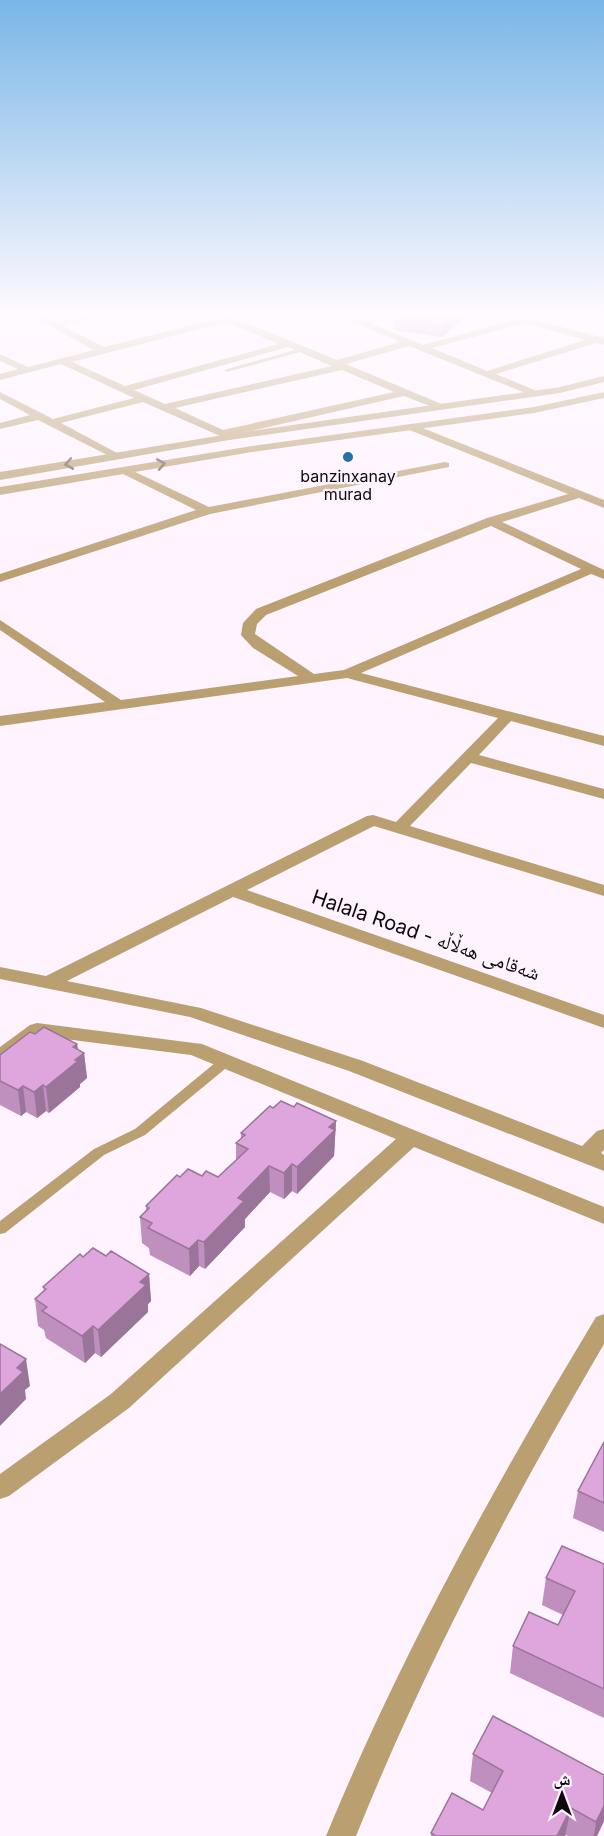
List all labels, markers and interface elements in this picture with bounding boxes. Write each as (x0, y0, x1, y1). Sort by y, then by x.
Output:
marker: banzinxanay murad (341, 450, 355, 464)
one-way arrow (65, 457, 74, 469)
one-way arrow (157, 459, 166, 471)
place label: banzinxanay murad (300, 466, 396, 504)
street label: Halala Road - شەقامی هەڵاڵە (309, 884, 543, 985)
north arrow (532, 1764, 592, 1824)
text: ش (554, 1769, 571, 1789)

